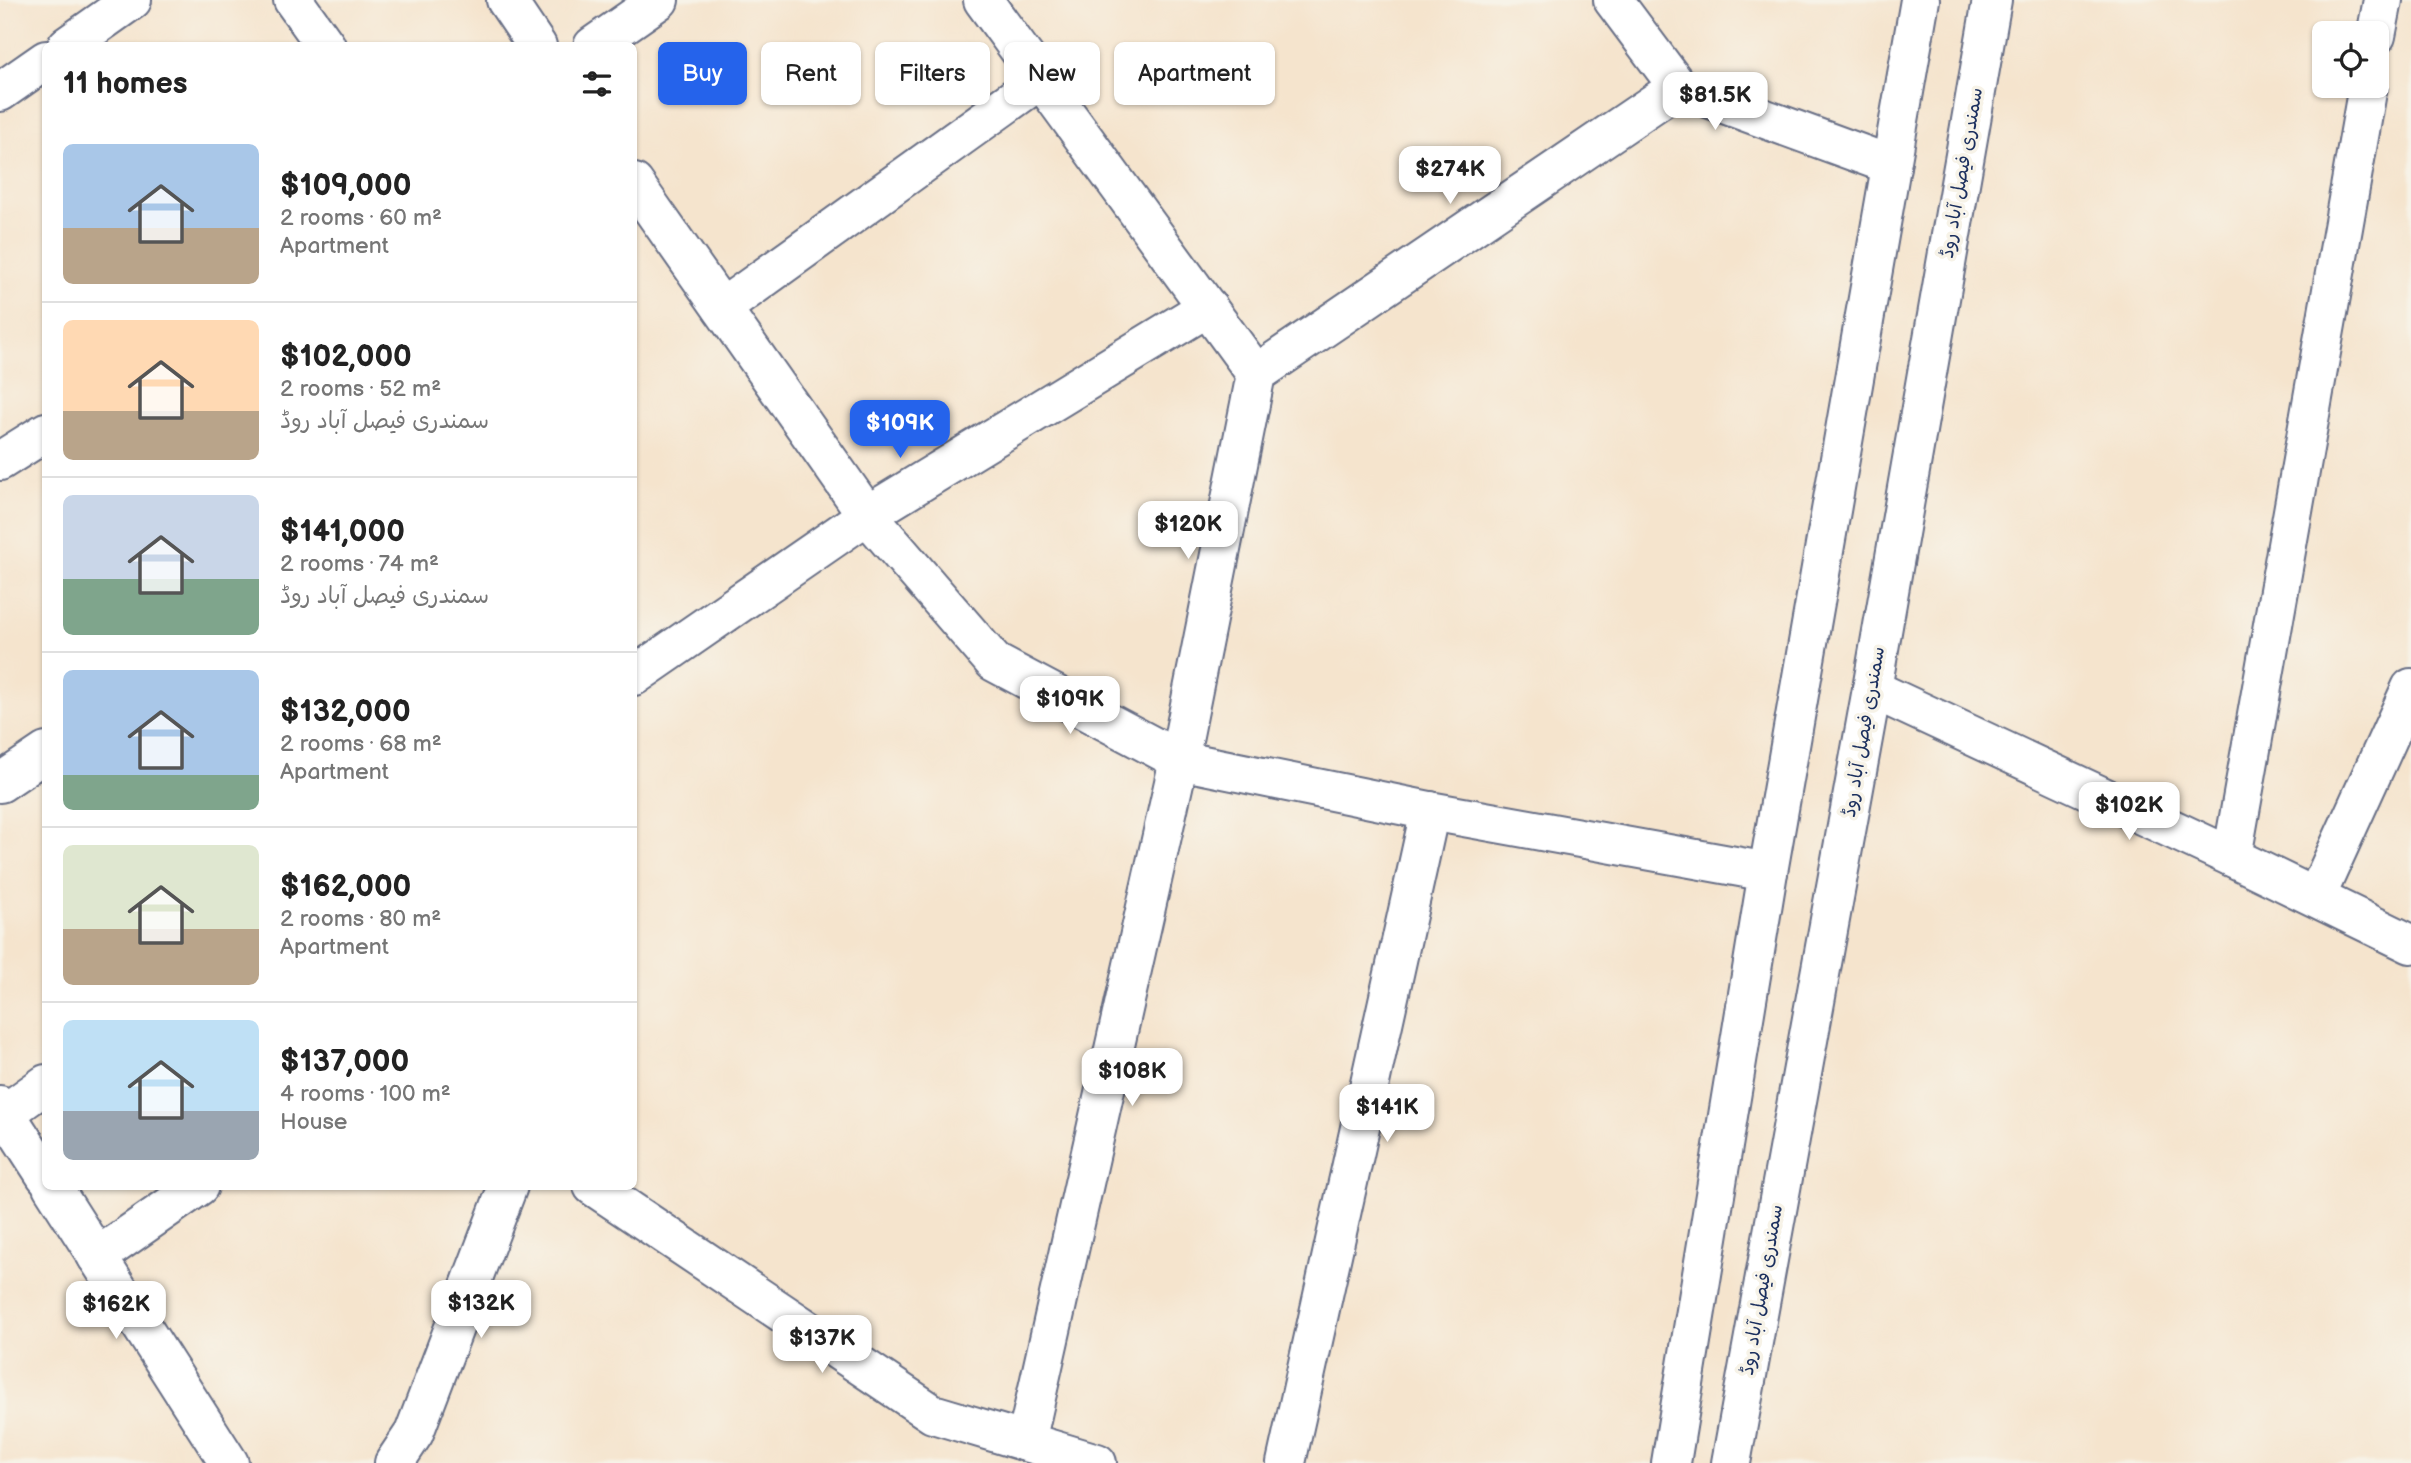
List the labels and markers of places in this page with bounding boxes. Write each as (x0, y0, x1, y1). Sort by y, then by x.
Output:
pin: $81.5K (1658, 72, 1772, 132)
pin: $274K (1401, 146, 1499, 206)
pin: $109K (851, 400, 949, 460)
pin: $120K (1139, 502, 1237, 561)
pin: $109K (1021, 676, 1119, 736)
pin: $102K (2080, 782, 2178, 842)
pin: $108K (1083, 1048, 1181, 1108)
pin: $141K (1338, 1084, 1436, 1144)
pin: $132K (432, 1280, 530, 1340)
pin: $162K (67, 1282, 165, 1341)
pin: $137K (773, 1316, 871, 1375)

